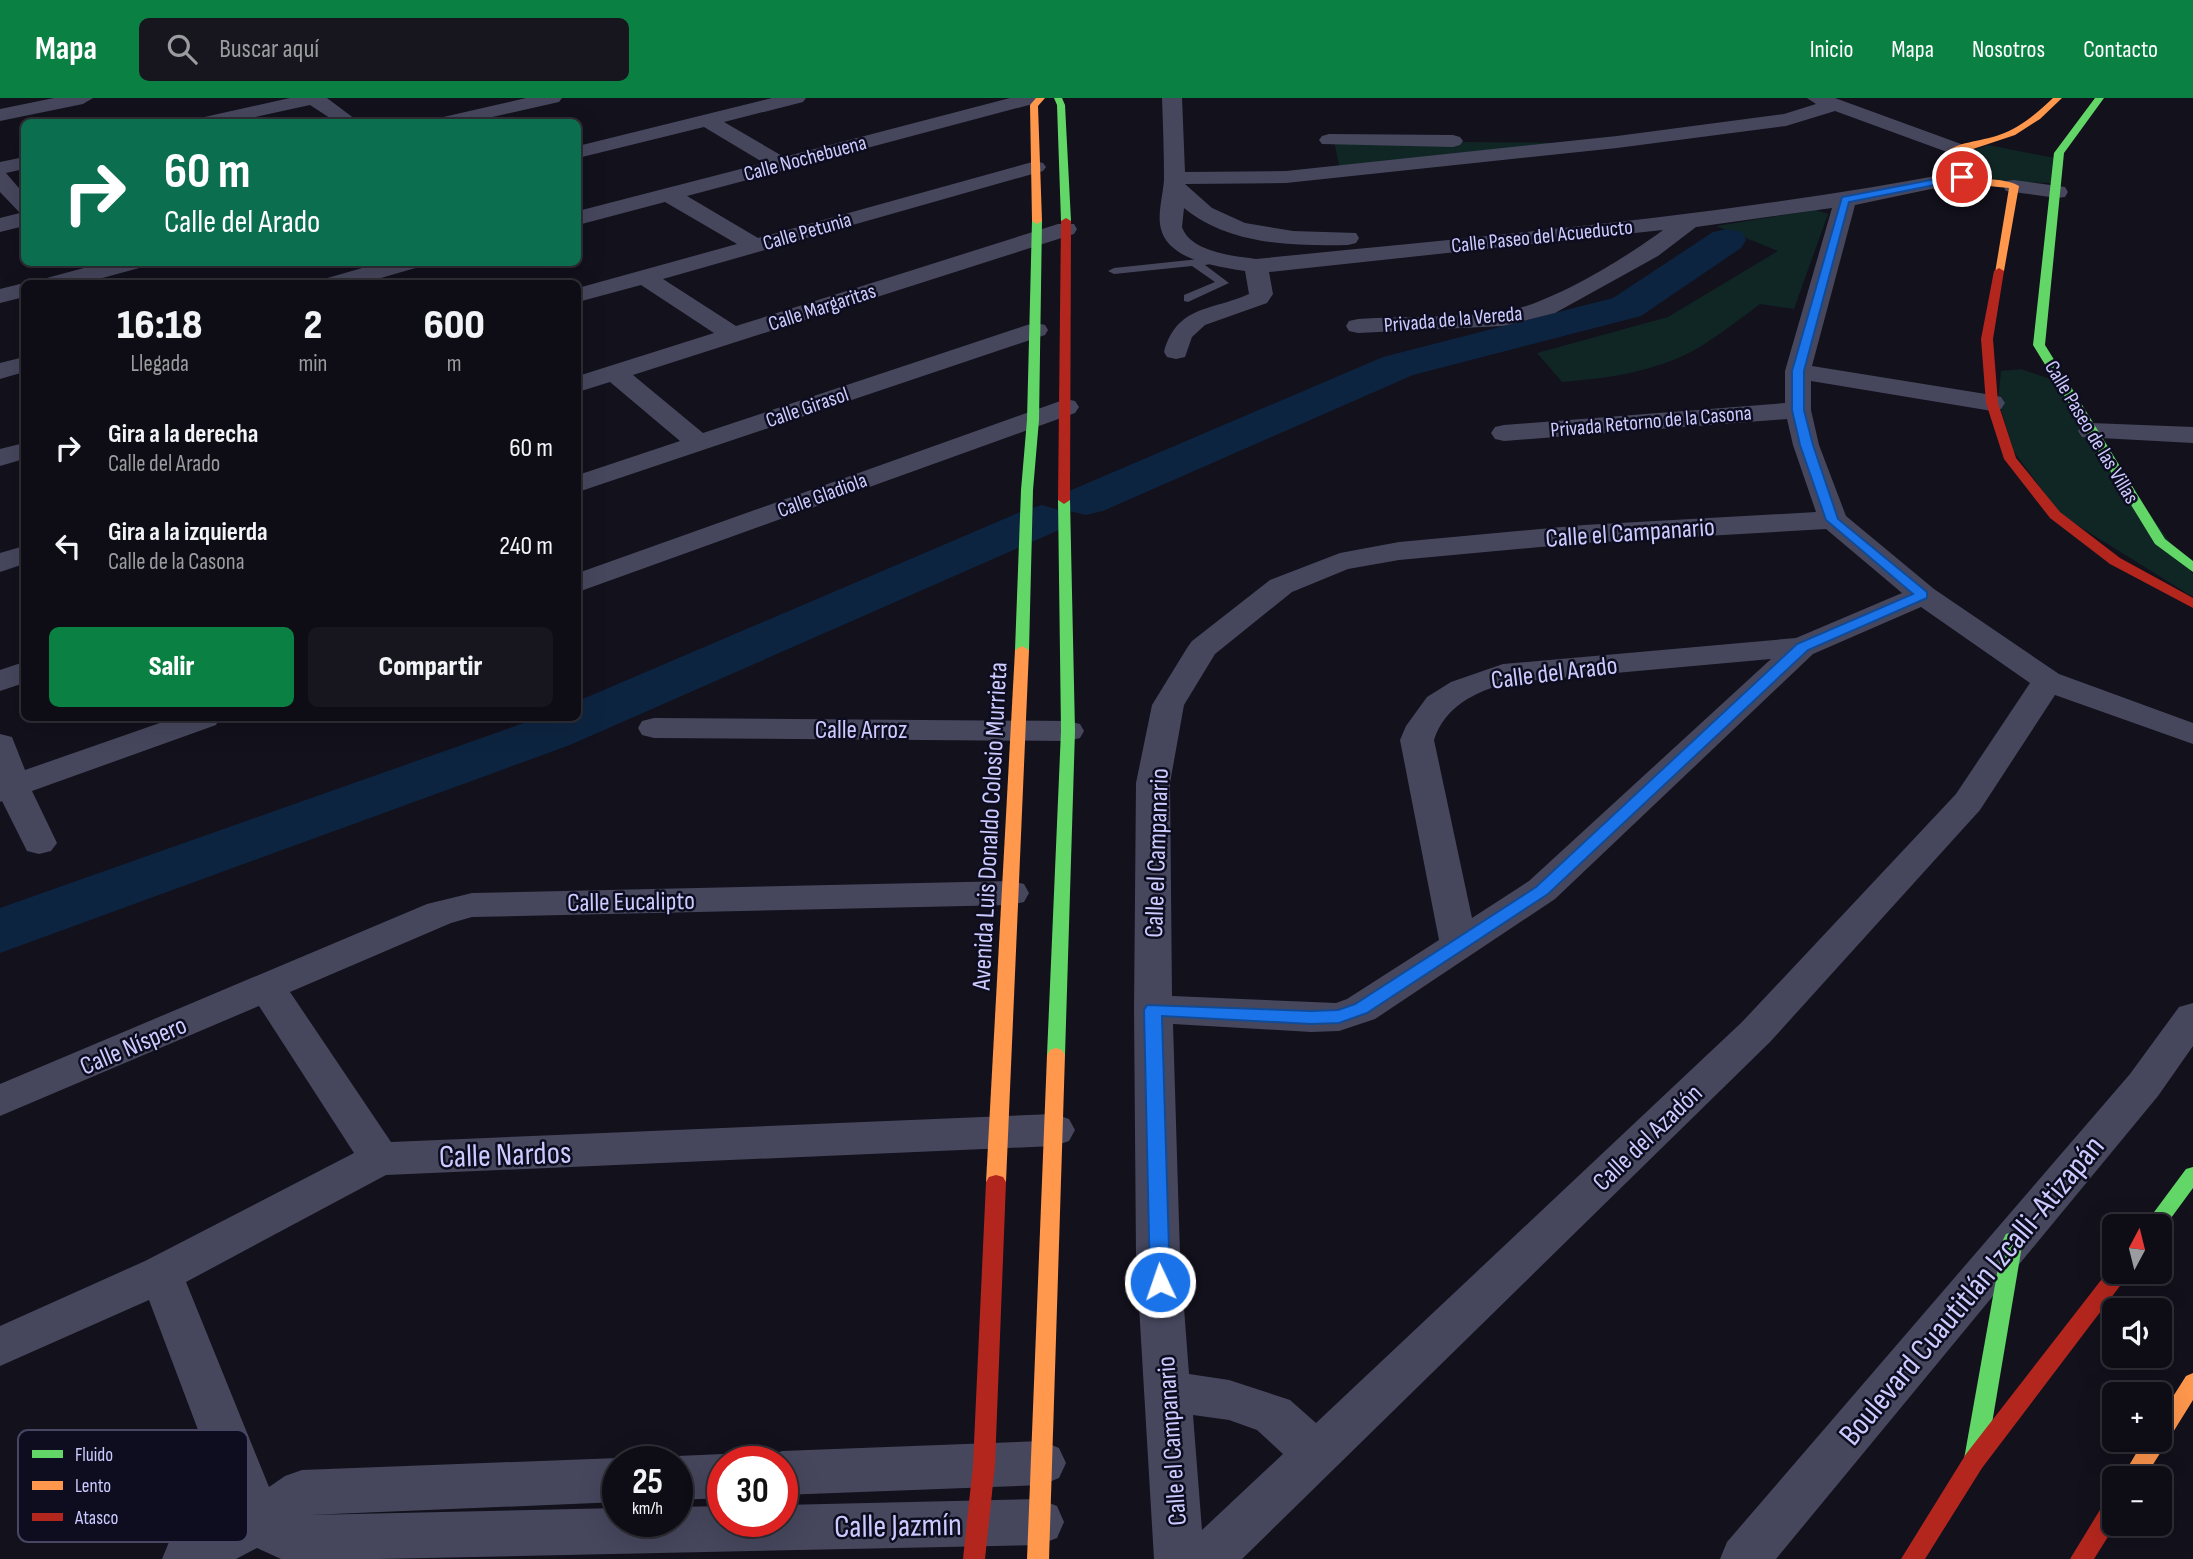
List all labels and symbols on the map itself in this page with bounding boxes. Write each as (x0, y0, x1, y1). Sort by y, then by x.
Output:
street label: Calle Nochebuena (741, 130, 869, 187)
pin (1932, 147, 1992, 207)
street label: Calle Petunia (760, 207, 854, 256)
street label: Calle Paseo del Acueducto (1450, 215, 1634, 258)
street label: Calle Margaritas (765, 278, 879, 337)
street label: Privada de la Vereda (1383, 301, 1523, 338)
street label: Calle Paseo de las Villas (2039, 356, 2144, 508)
street label: Calle Girasol (762, 382, 852, 433)
street label: Privada Retorno de la Casona (1549, 400, 1753, 443)
street label: Calle Gladiola (774, 468, 870, 523)
street label: Calle el Campanario (1544, 512, 1716, 555)
street label: Calle del Arado (1489, 650, 1619, 697)
street label: Avenida Luis Donaldo Colosio Murrieta (966, 661, 1015, 992)
street label: Calle Arroz (815, 715, 907, 746)
street label: Calle el Campanario (1139, 768, 1176, 938)
street label: Calle Eucalipto (567, 886, 695, 919)
street label: Calle Níspero (76, 1010, 192, 1083)
street label: Calle del Azadón (1587, 1078, 1709, 1198)
street label: Boulevard Cuautitlán Izcalli-Atizapán (1831, 1128, 2113, 1454)
street label: Calle Nardos (438, 1134, 572, 1177)
north arrow (2102, 1214, 2172, 1284)
position arrow (1123, 1245, 1197, 1319)
street label: Calle el Campanario (1151, 1355, 1194, 1527)
legend (18, 1430, 248, 1542)
text: Fluido (75, 1444, 113, 1467)
speed limit sign: 30 (707, 1446, 798, 1537)
text: Lento (75, 1475, 111, 1498)
street label: Calle Jazmín (834, 1506, 962, 1547)
text: Atasco (74, 1507, 118, 1530)

